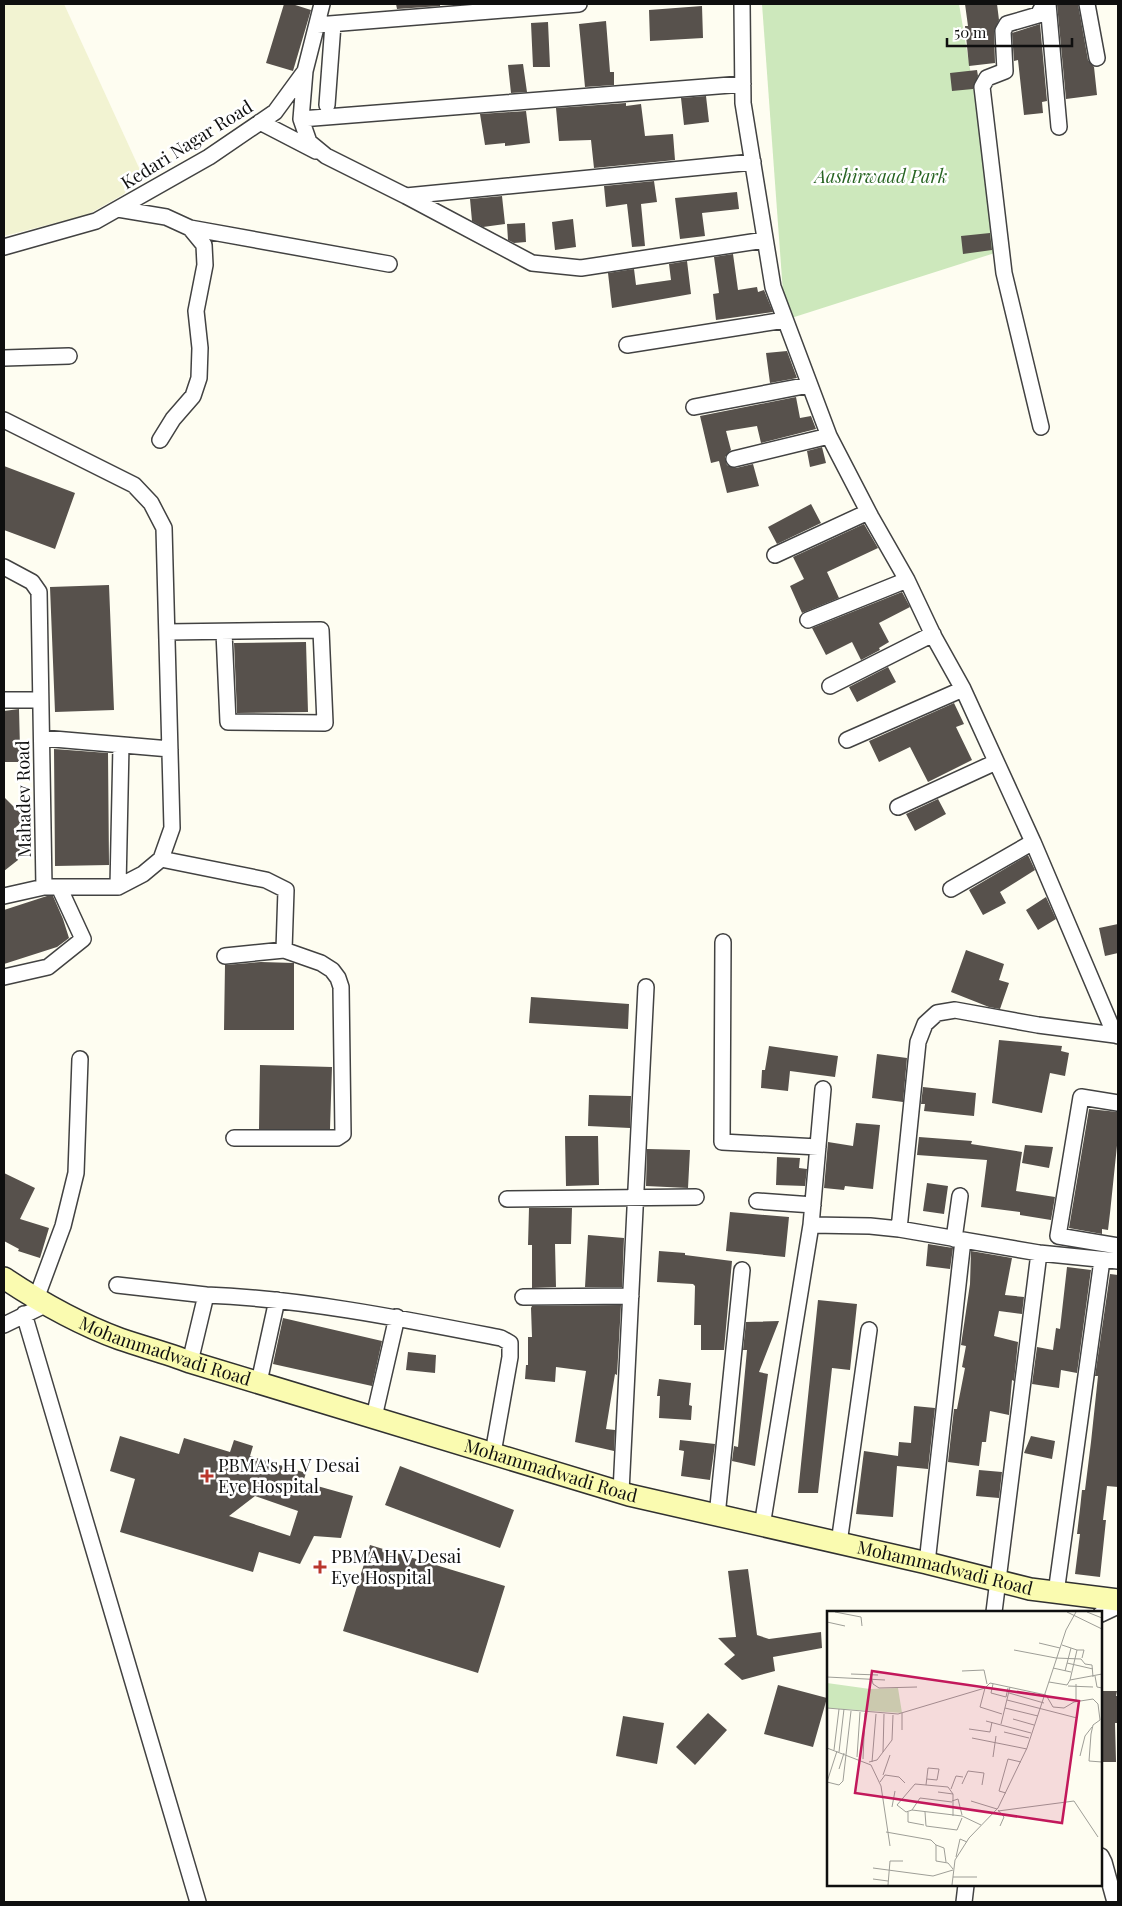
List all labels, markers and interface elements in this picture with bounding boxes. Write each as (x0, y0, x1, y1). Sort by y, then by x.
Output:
scale bar (947, 15, 1072, 47)
text: 50 m (954, 22, 987, 42)
street label: Kedari Nagar Road (116, 94, 257, 194)
park label: Aashirwaad Park (813, 164, 947, 188)
street label: Mahadev Road (10, 740, 36, 858)
street label: Mohammadwadi Road (75, 1310, 255, 1391)
street label: Mohammadwadi Road (461, 1433, 640, 1508)
place label: PBMA's H V Desai Eye Hospital (218, 1453, 360, 1498)
marker: PBMA's H V Desai Eye Hospital (200, 1469, 214, 1483)
street label: Mohammadwadi Road (855, 1534, 1036, 1600)
place label: PBMA H V Desai Eye Hospital (331, 1544, 461, 1589)
marker: PBMA H V Desai Eye Hospital (313, 1560, 327, 1574)
inset map (827, 1611, 1102, 1886)

